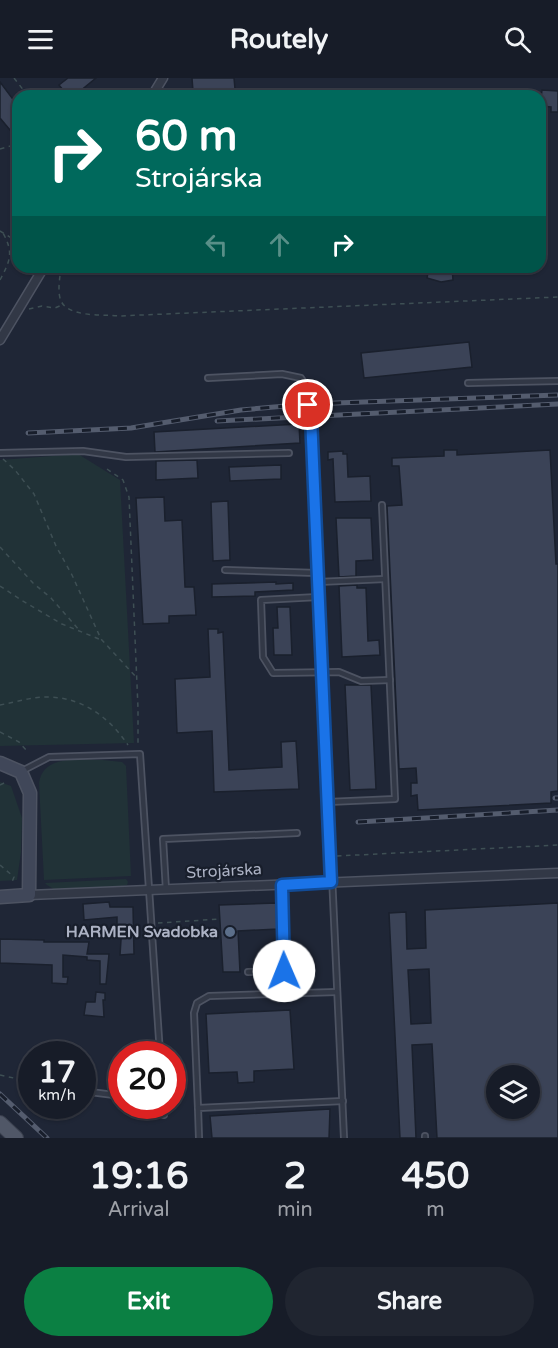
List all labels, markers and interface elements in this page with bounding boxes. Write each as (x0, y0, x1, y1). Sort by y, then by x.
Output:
icon: menu (24, 23, 57, 56)
text: Routely (230, 23, 328, 56)
icon: search (501, 23, 534, 56)
text: 60 m (135, 111, 237, 162)
icon: right (36, 114, 114, 192)
text: Strojárska (135, 162, 263, 195)
icon: left (200, 228, 233, 261)
icon: ahead (263, 228, 296, 261)
icon: right (326, 228, 359, 261)
pin (282, 379, 333, 430)
icon: arrive (291, 388, 324, 421)
street label: Strojárska (186, 859, 262, 883)
place label: HARMEN Svadobka (66, 922, 218, 942)
marker: HARMEN Svadobka (223, 925, 237, 939)
position arrow (252, 939, 316, 1003)
speed limit sign: 20 (108, 1041, 186, 1119)
text: 17 (38, 1054, 76, 1091)
map controls (486, 1065, 540, 1119)
button: layers (486, 1065, 540, 1119)
text: km/h (38, 1086, 76, 1104)
text: 19:16 (89, 1155, 189, 1198)
text: 2 (284, 1155, 306, 1198)
text: 450 (401, 1155, 469, 1198)
text: Arrival (108, 1198, 170, 1222)
text: min (277, 1198, 313, 1222)
text: m (426, 1198, 445, 1222)
button: Exit (24, 1267, 273, 1336)
button: Share (285, 1267, 534, 1336)

